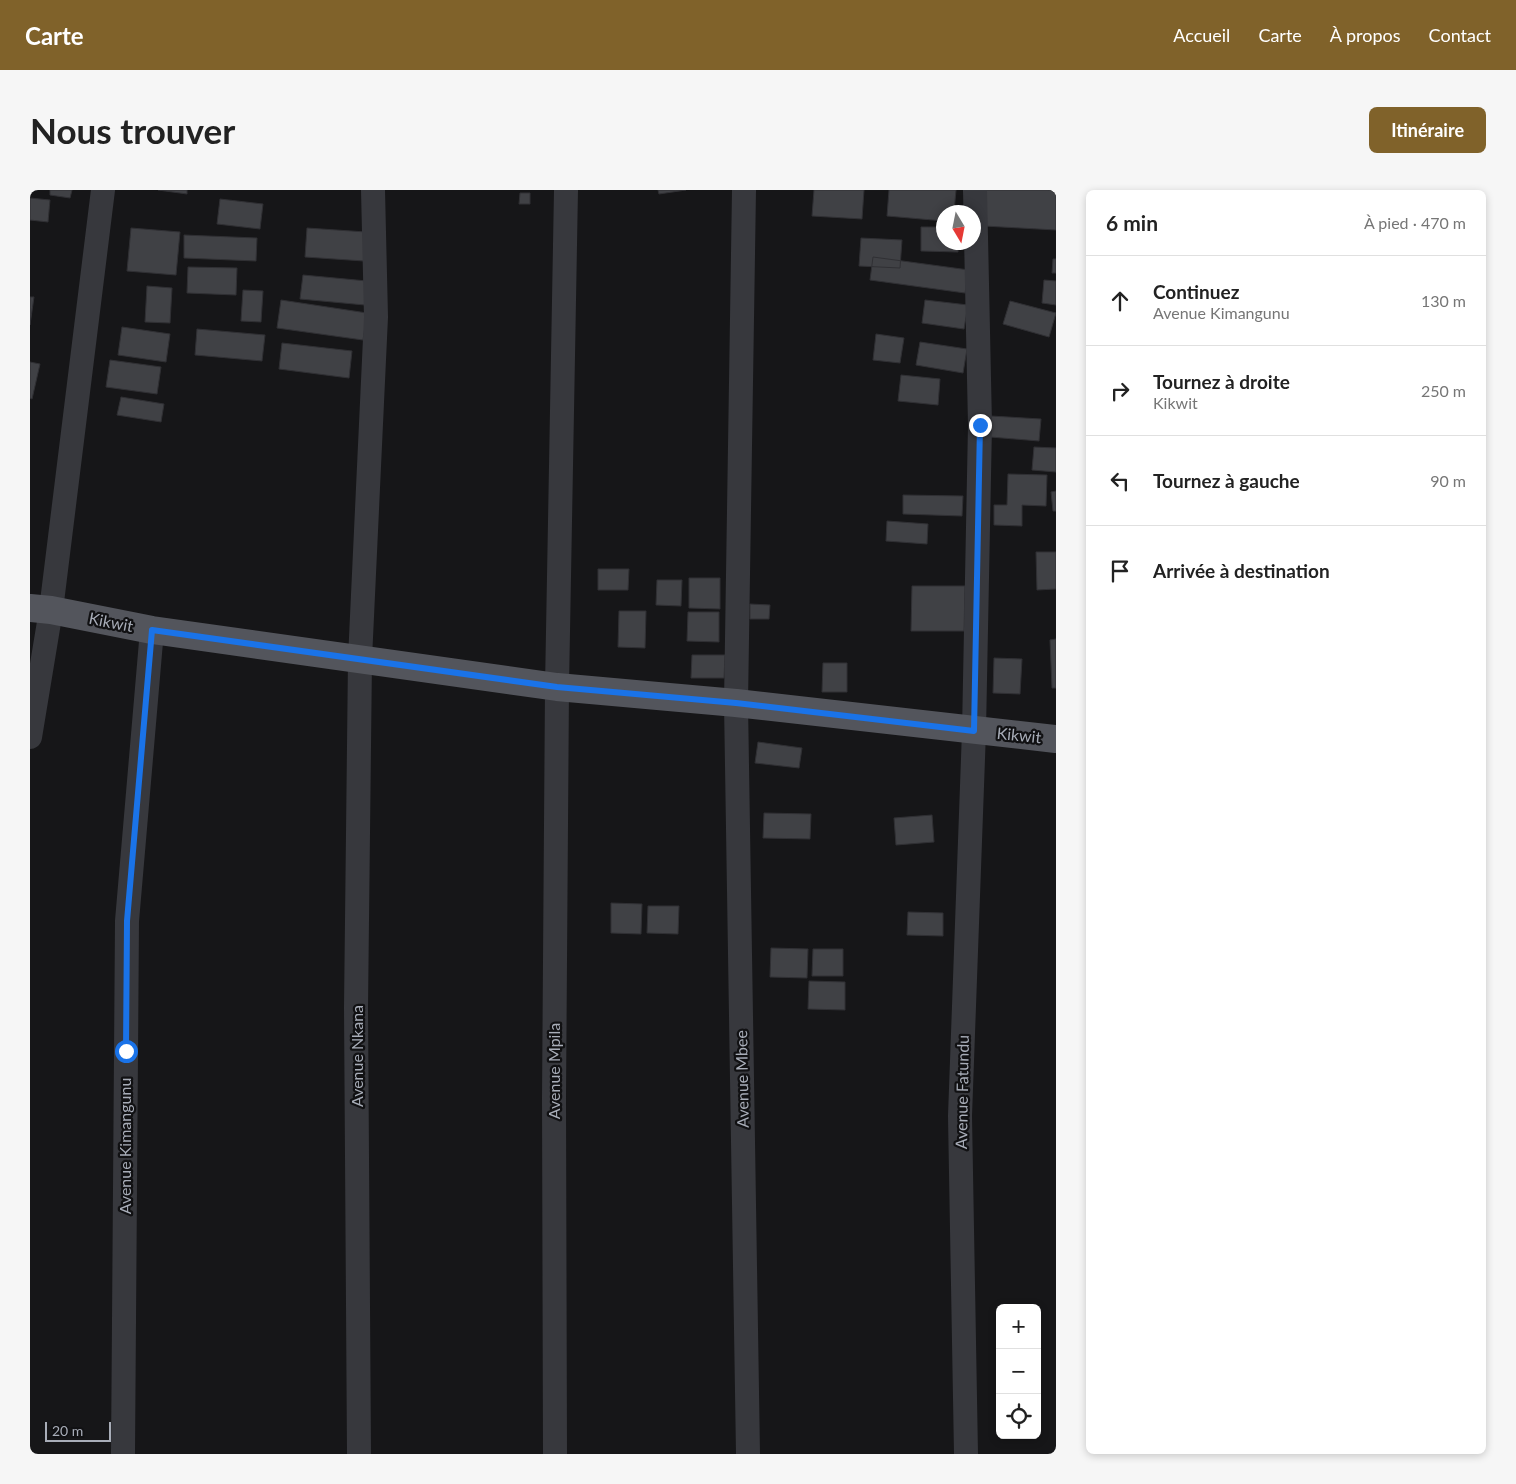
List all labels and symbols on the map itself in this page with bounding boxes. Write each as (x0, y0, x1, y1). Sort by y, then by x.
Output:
north arrow (936, 205, 981, 250)
route end (969, 414, 992, 437)
street label: Kikwit (87, 608, 135, 635)
street label: Kikwit (996, 723, 1043, 746)
street label: Avenue Nkana (347, 1005, 366, 1107)
street label: Avenue Mpila (544, 1023, 563, 1119)
street label: Avenue Mbee (731, 1030, 752, 1128)
street label: Avenue Fatundu (951, 1035, 972, 1149)
route start (115, 1040, 138, 1063)
street label: Avenue Kimangunu (115, 1078, 134, 1214)
scale bar (45, 1419, 111, 1442)

